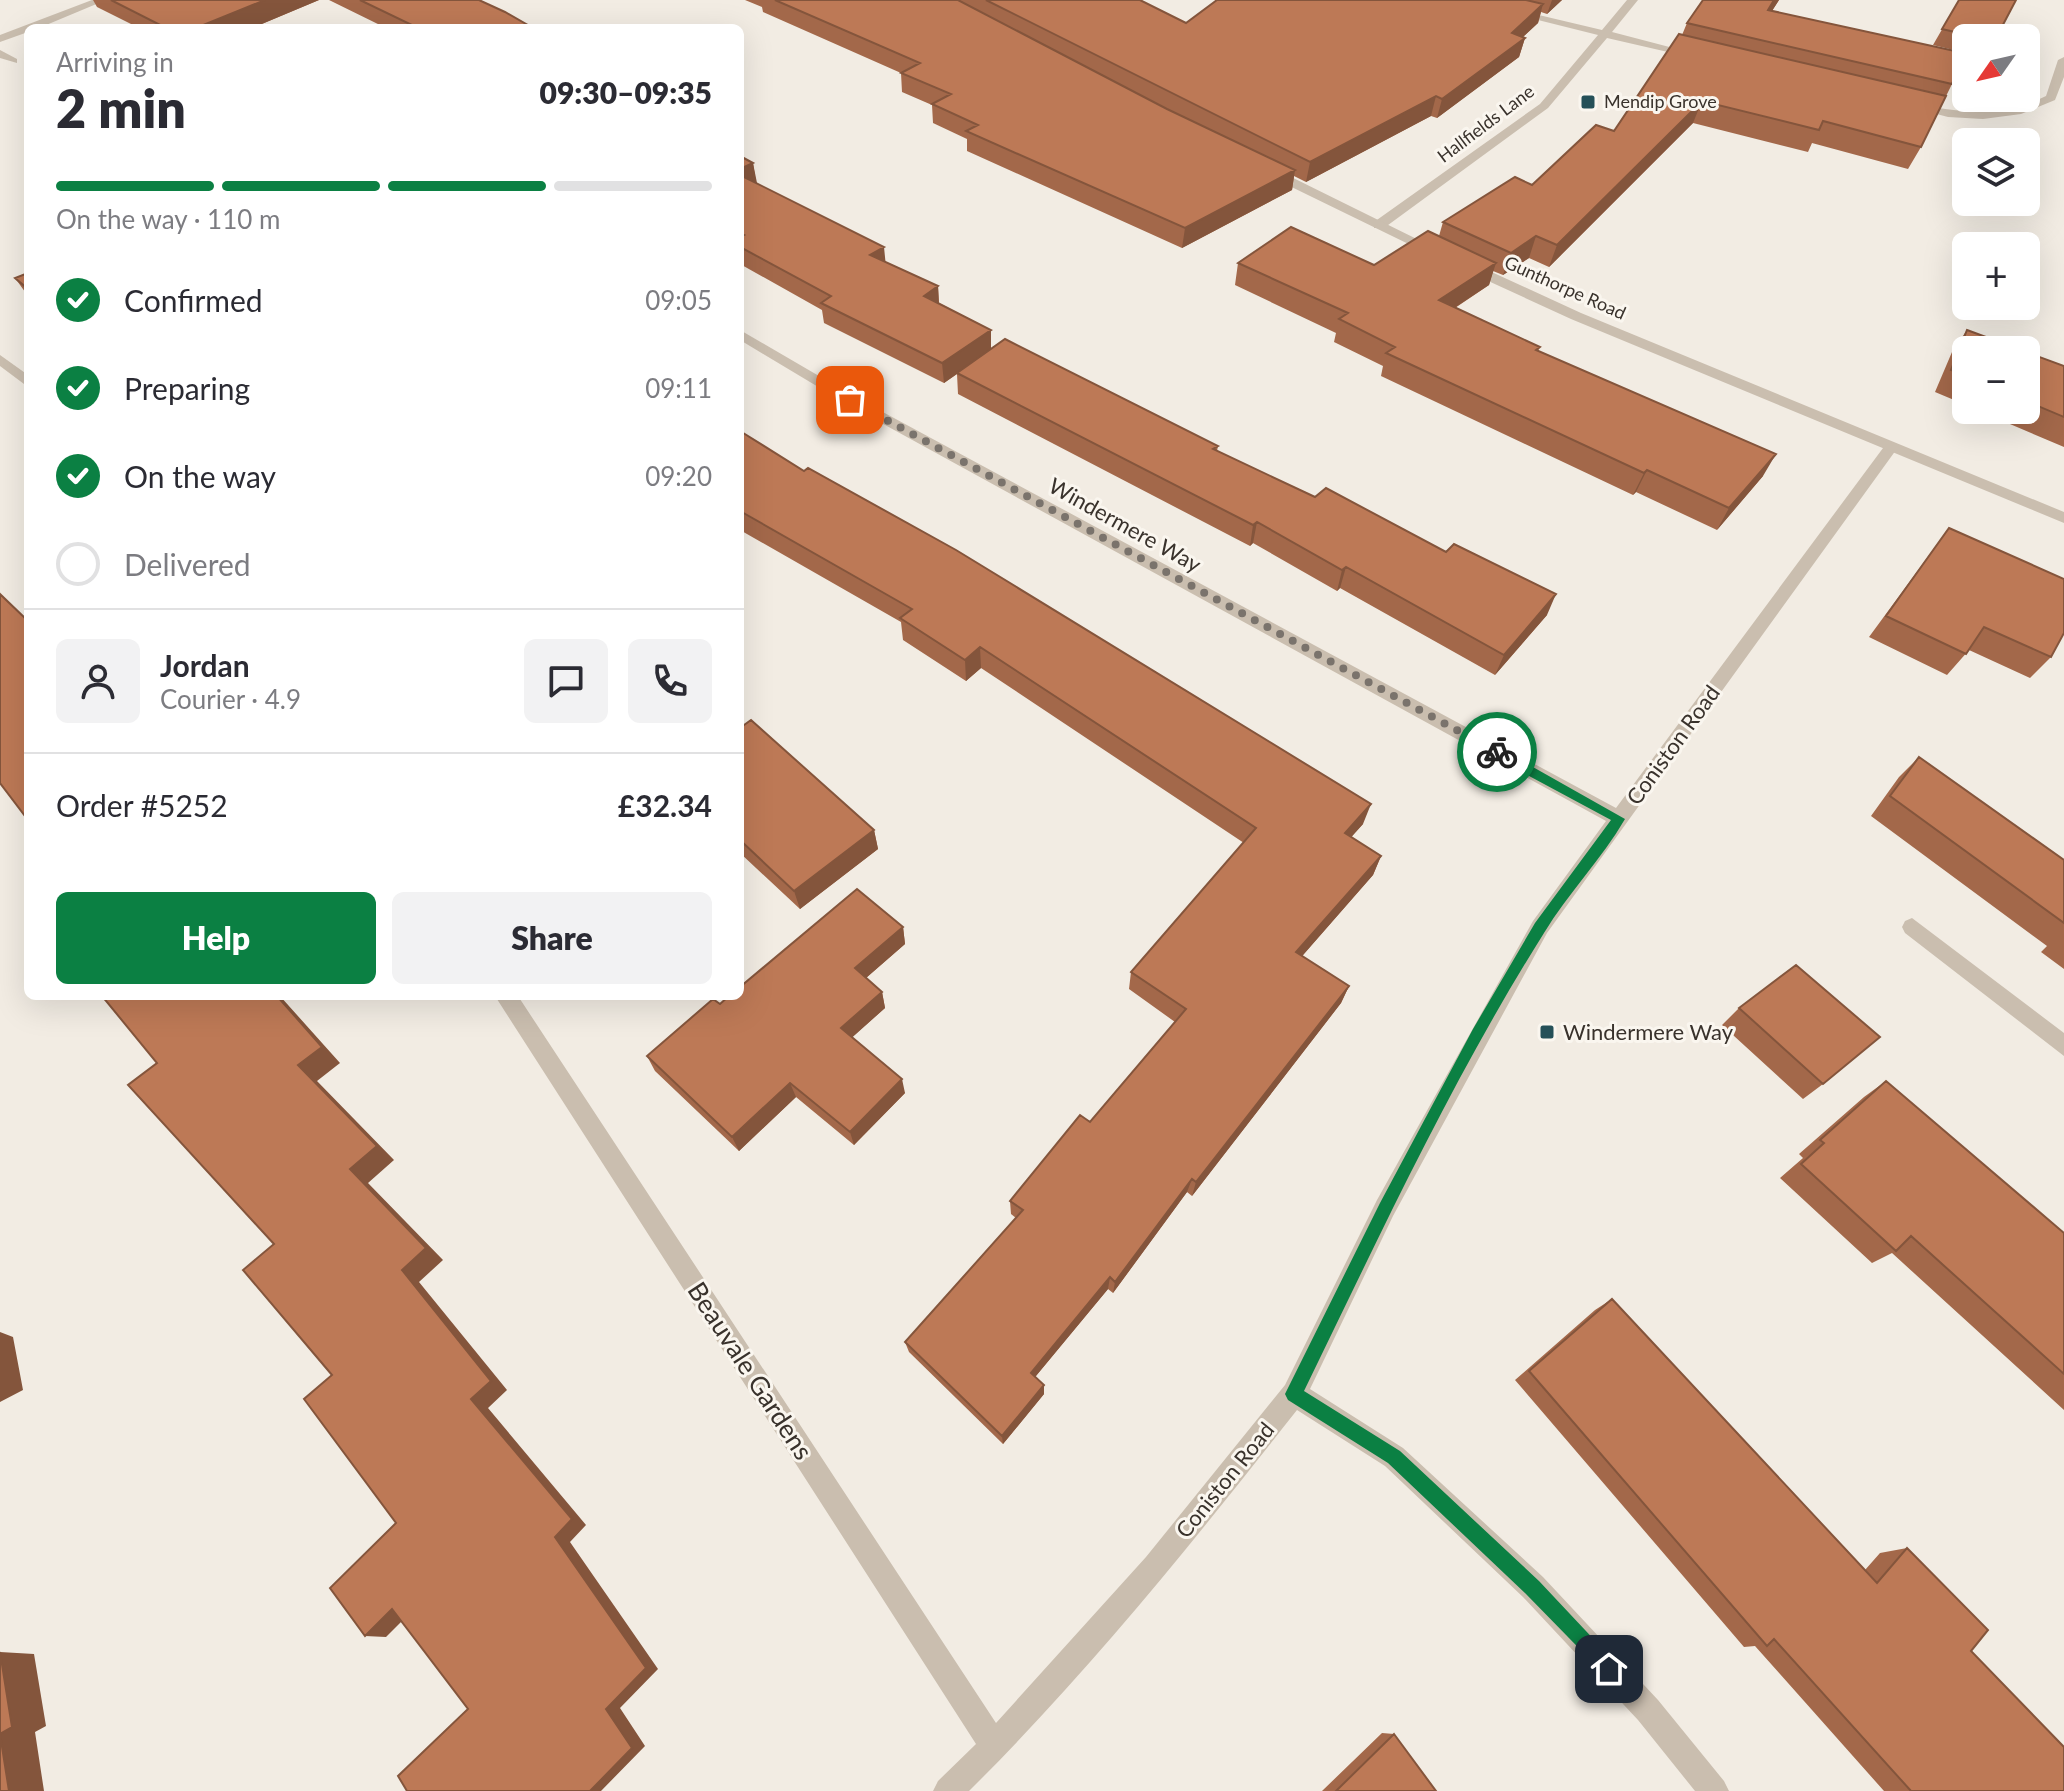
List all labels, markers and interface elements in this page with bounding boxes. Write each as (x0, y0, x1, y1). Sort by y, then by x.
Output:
north arrow (1952, 24, 2040, 112)
map controls (1952, 24, 2040, 424)
text: Arriving in (56, 46, 174, 78)
text: 09:30–09:35 (539, 74, 712, 110)
text: 2 min (56, 77, 186, 139)
street label: Hallfields Lane (1433, 80, 1538, 167)
place label: Mendip Grove (1604, 90, 1717, 112)
marker: Mendip Grove (1579, 93, 1597, 111)
button: layers (1952, 128, 2040, 216)
text: On the way · 110 m (56, 203, 280, 235)
button: + (1952, 232, 2040, 320)
street label: Gunthorpe Road (1501, 251, 1629, 324)
icon: check (56, 278, 100, 322)
text: Confirmed (124, 282, 263, 318)
text: 09:05 (645, 284, 712, 316)
button: − (1952, 336, 2040, 424)
icon: check (56, 366, 100, 410)
pin (816, 366, 884, 434)
text: Preparing (124, 370, 250, 406)
text: 09:11 (645, 372, 712, 404)
icon: bag (828, 378, 872, 422)
icon: check (56, 454, 100, 498)
text: On the way (124, 458, 276, 494)
text: 09:20 (645, 460, 712, 492)
street label: Windermere Way (1044, 472, 1207, 578)
text: Delivered (124, 546, 251, 582)
button: person (56, 639, 140, 723)
button: chat (524, 639, 608, 723)
button: phone (628, 639, 712, 723)
text: Jordan (160, 647, 250, 683)
street label: Coniston Road (1620, 680, 1725, 810)
text: Courier · 4.9 (160, 683, 301, 715)
courier (1457, 712, 1537, 792)
icon: bike (1475, 730, 1519, 774)
text: Order #5252 (56, 787, 228, 823)
text: £32.34 (618, 787, 712, 823)
button: Help (56, 892, 376, 984)
button: Share (392, 892, 712, 984)
place label: Windermere Way (1563, 1018, 1734, 1045)
marker: Windermere Way (1538, 1023, 1556, 1041)
street label: Beauvale Gardens (682, 1276, 820, 1465)
street label: Coniston Road (1170, 1416, 1279, 1543)
pin (1575, 1635, 1643, 1703)
icon: home (1587, 1647, 1631, 1691)

